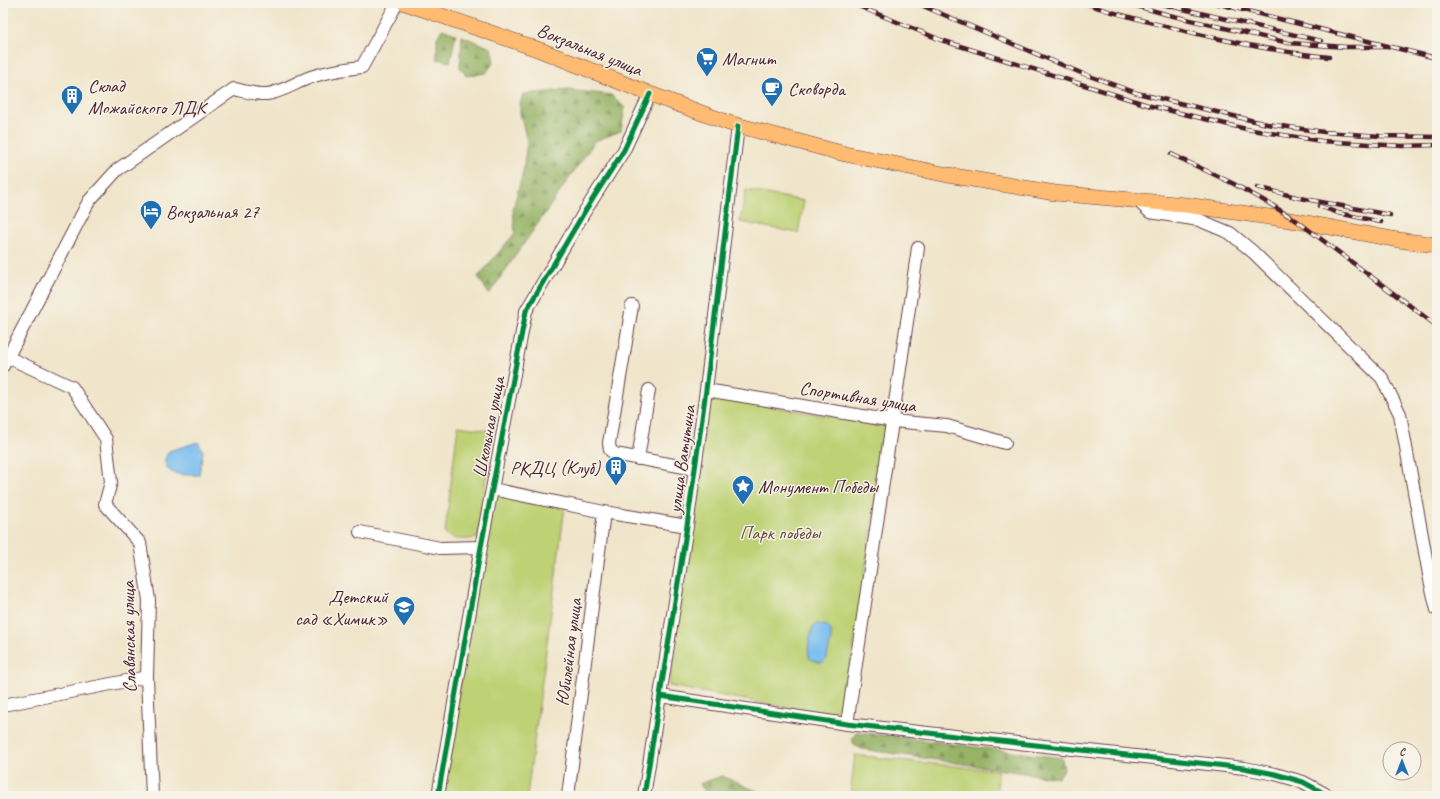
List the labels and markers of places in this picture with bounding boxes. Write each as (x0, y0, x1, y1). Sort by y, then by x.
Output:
supermarket icon: Магнит (694, 45, 720, 78)
place label: Магнит (722, 47, 777, 71)
place label: Склад Можайского ЛДК (88, 74, 209, 120)
cafe icon: Сковорда (759, 75, 785, 108)
place label: Сковорда (788, 77, 847, 101)
building icon: Склад Можайского ЛДК (59, 83, 85, 116)
hotel icon: Вокзальная 27 (138, 198, 164, 231)
place label: Вокзальная 27 (166, 200, 261, 224)
building icon: РКДЦ (Клуб) (603, 454, 629, 487)
place label: РКДЦ (Клуб) (510, 456, 602, 480)
place icon: Монумент Победы (730, 473, 756, 506)
place label: Монумент Победы (758, 475, 880, 499)
place label: Детский сад «Химик» (295, 585, 389, 631)
school or university icon: Детский сад «Химик» (391, 594, 417, 627)

